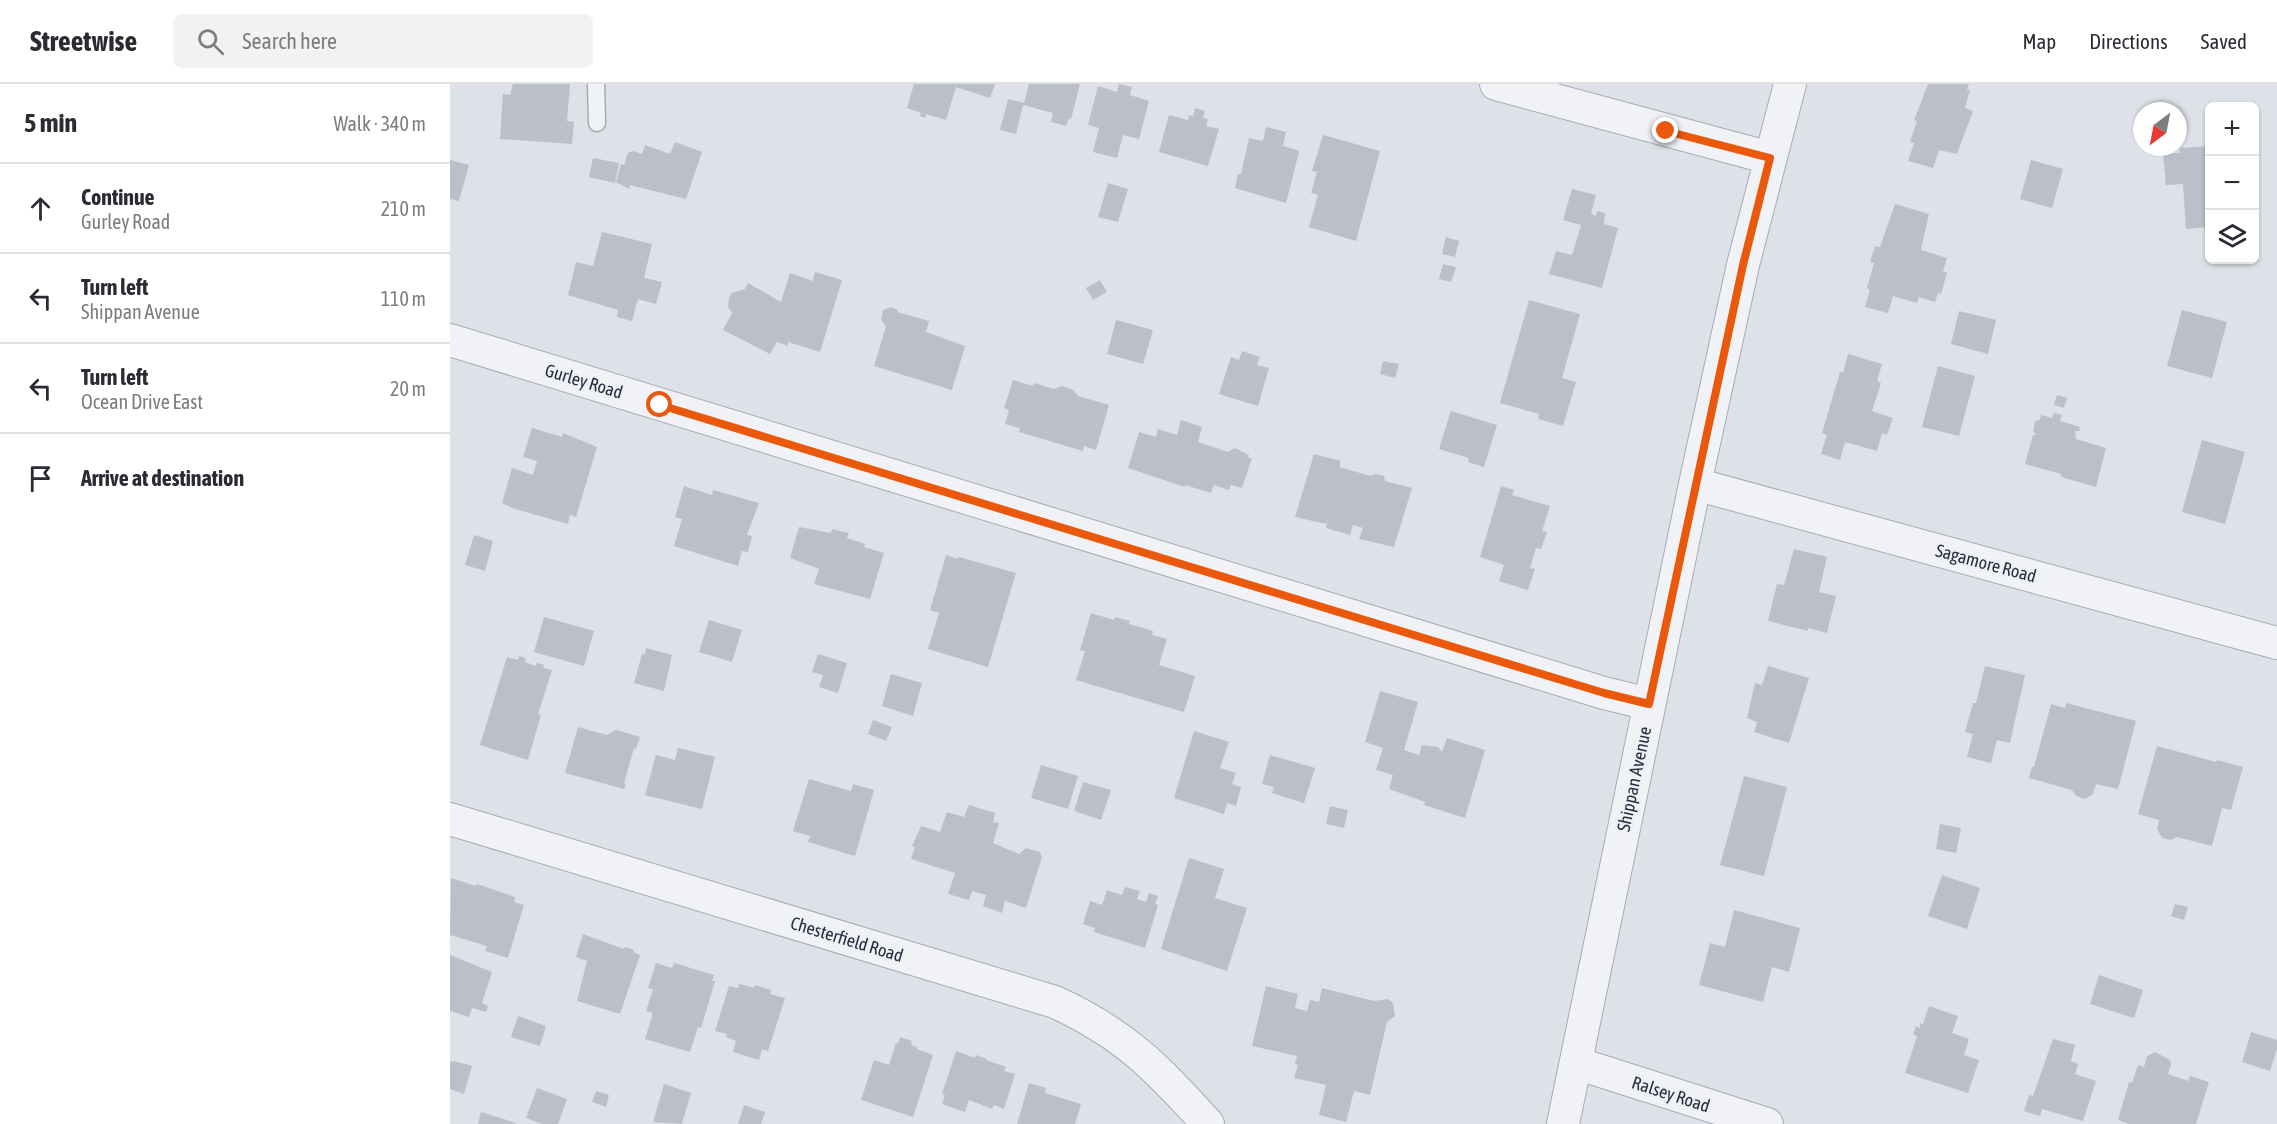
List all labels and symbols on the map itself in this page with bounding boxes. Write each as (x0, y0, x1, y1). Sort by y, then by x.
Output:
north arrow (2133, 102, 2187, 156)
route end (1652, 117, 1678, 143)
street label: Gurley Road (542, 359, 626, 403)
route start (646, 391, 672, 417)
street label: Sagamore Road (1933, 539, 2039, 587)
street label: Shippan Avenue (1613, 725, 1655, 833)
street label: Chesterfield Road (788, 912, 906, 966)
street label: Ralsey Road (1629, 1072, 1713, 1116)

